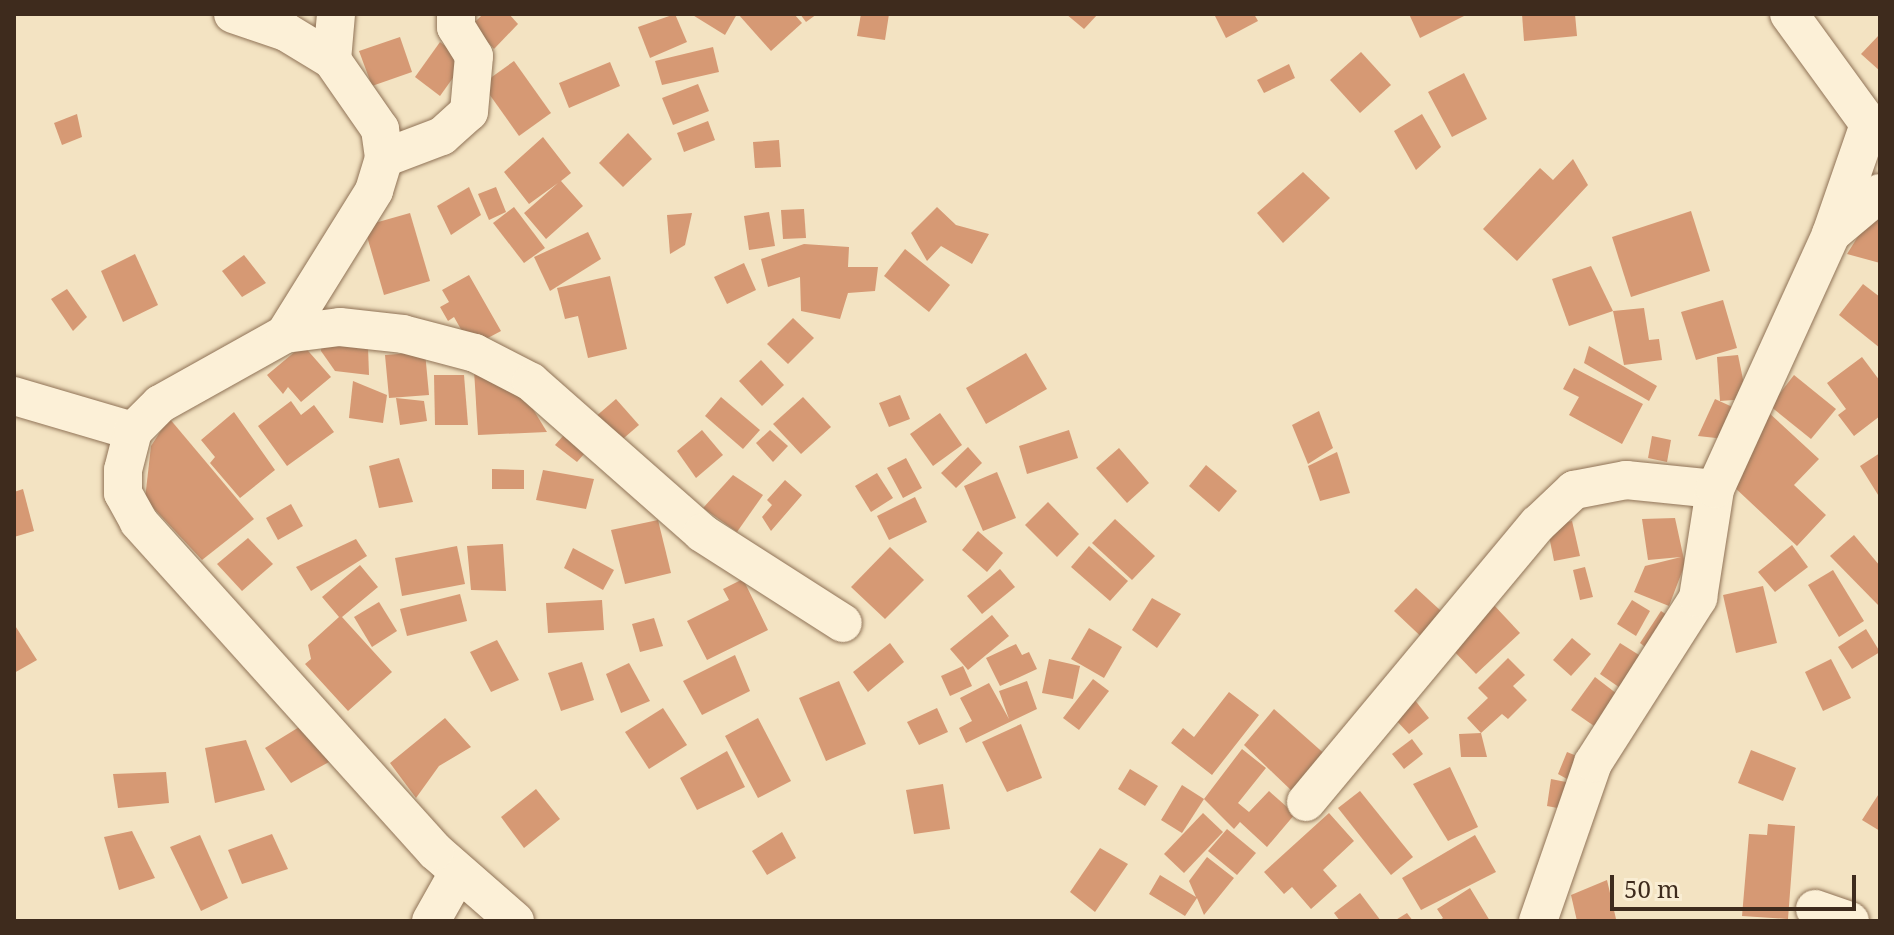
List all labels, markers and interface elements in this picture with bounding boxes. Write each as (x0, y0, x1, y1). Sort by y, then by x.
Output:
scale bar (1614, 859, 1860, 909)
text: 50 m (1624, 872, 1680, 905)

